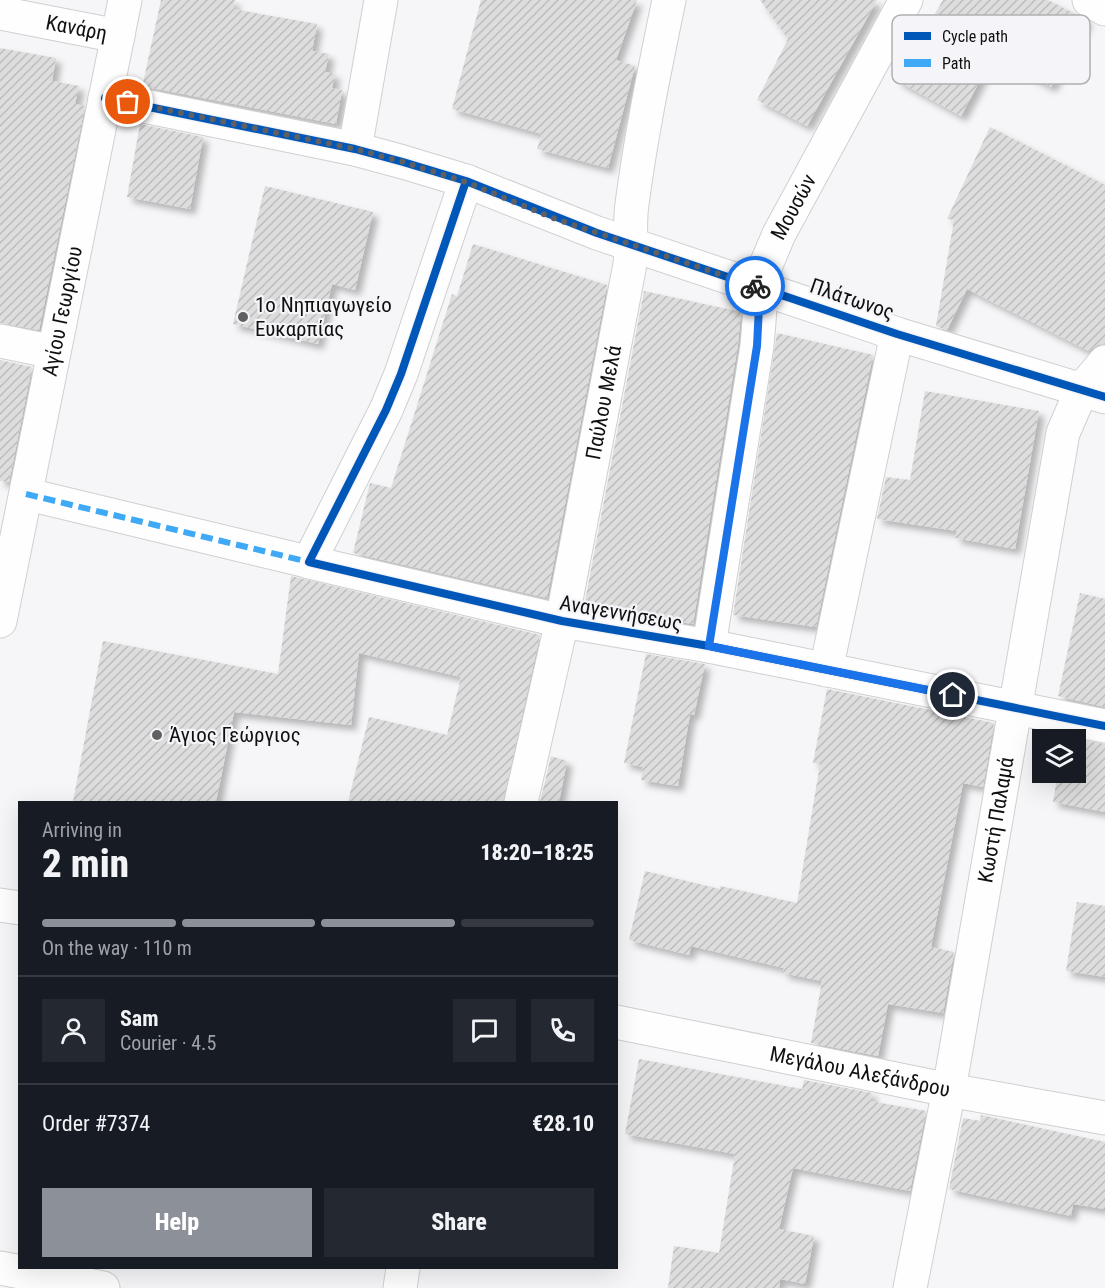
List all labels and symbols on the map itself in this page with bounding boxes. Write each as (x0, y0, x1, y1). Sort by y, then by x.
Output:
street label: Κανάρη (44, 10, 109, 46)
legend (892, 15, 1090, 84)
text: Cycle path (942, 27, 1008, 46)
text: Path (942, 54, 971, 73)
pin (102, 76, 153, 127)
street label: Μουσών (766, 170, 821, 244)
street label: Αγίου Γεωργίου (38, 244, 87, 378)
courier (725, 256, 785, 316)
street label: Πλάτωνος (807, 273, 897, 325)
place label: 1ο Νηπιαγωγείο Ευκαρπίας (255, 293, 392, 341)
marker: 1ο Νηπιαγωγείο Ευκαρπίας (236, 310, 250, 324)
street label: Παύλου Μελά (581, 343, 626, 462)
street label: Αναγεννήσεως (558, 590, 684, 636)
pin (927, 669, 978, 720)
place label: Άγιος Γεώργιος (169, 723, 301, 747)
marker: Άγιος Γεώργιος (150, 728, 164, 742)
street label: Κωστή Παλαμά (973, 755, 1019, 885)
street label: Μεγάλου Αλεξάνδρου (768, 1042, 952, 1102)

